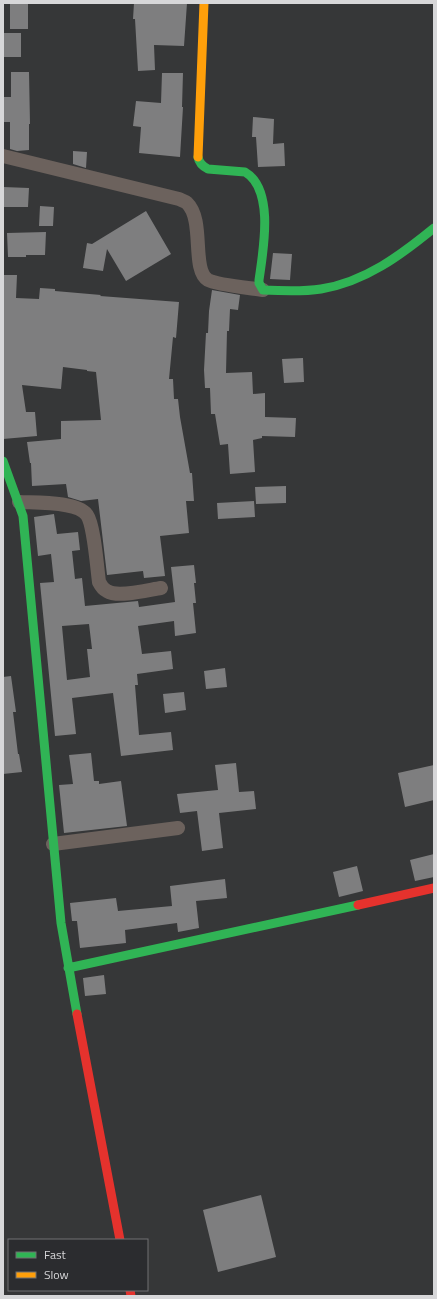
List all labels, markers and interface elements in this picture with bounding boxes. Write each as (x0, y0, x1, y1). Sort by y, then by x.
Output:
legend (8, 1239, 148, 1291)
text: Fast (44, 1245, 67, 1264)
text: Slow (44, 1265, 69, 1284)

